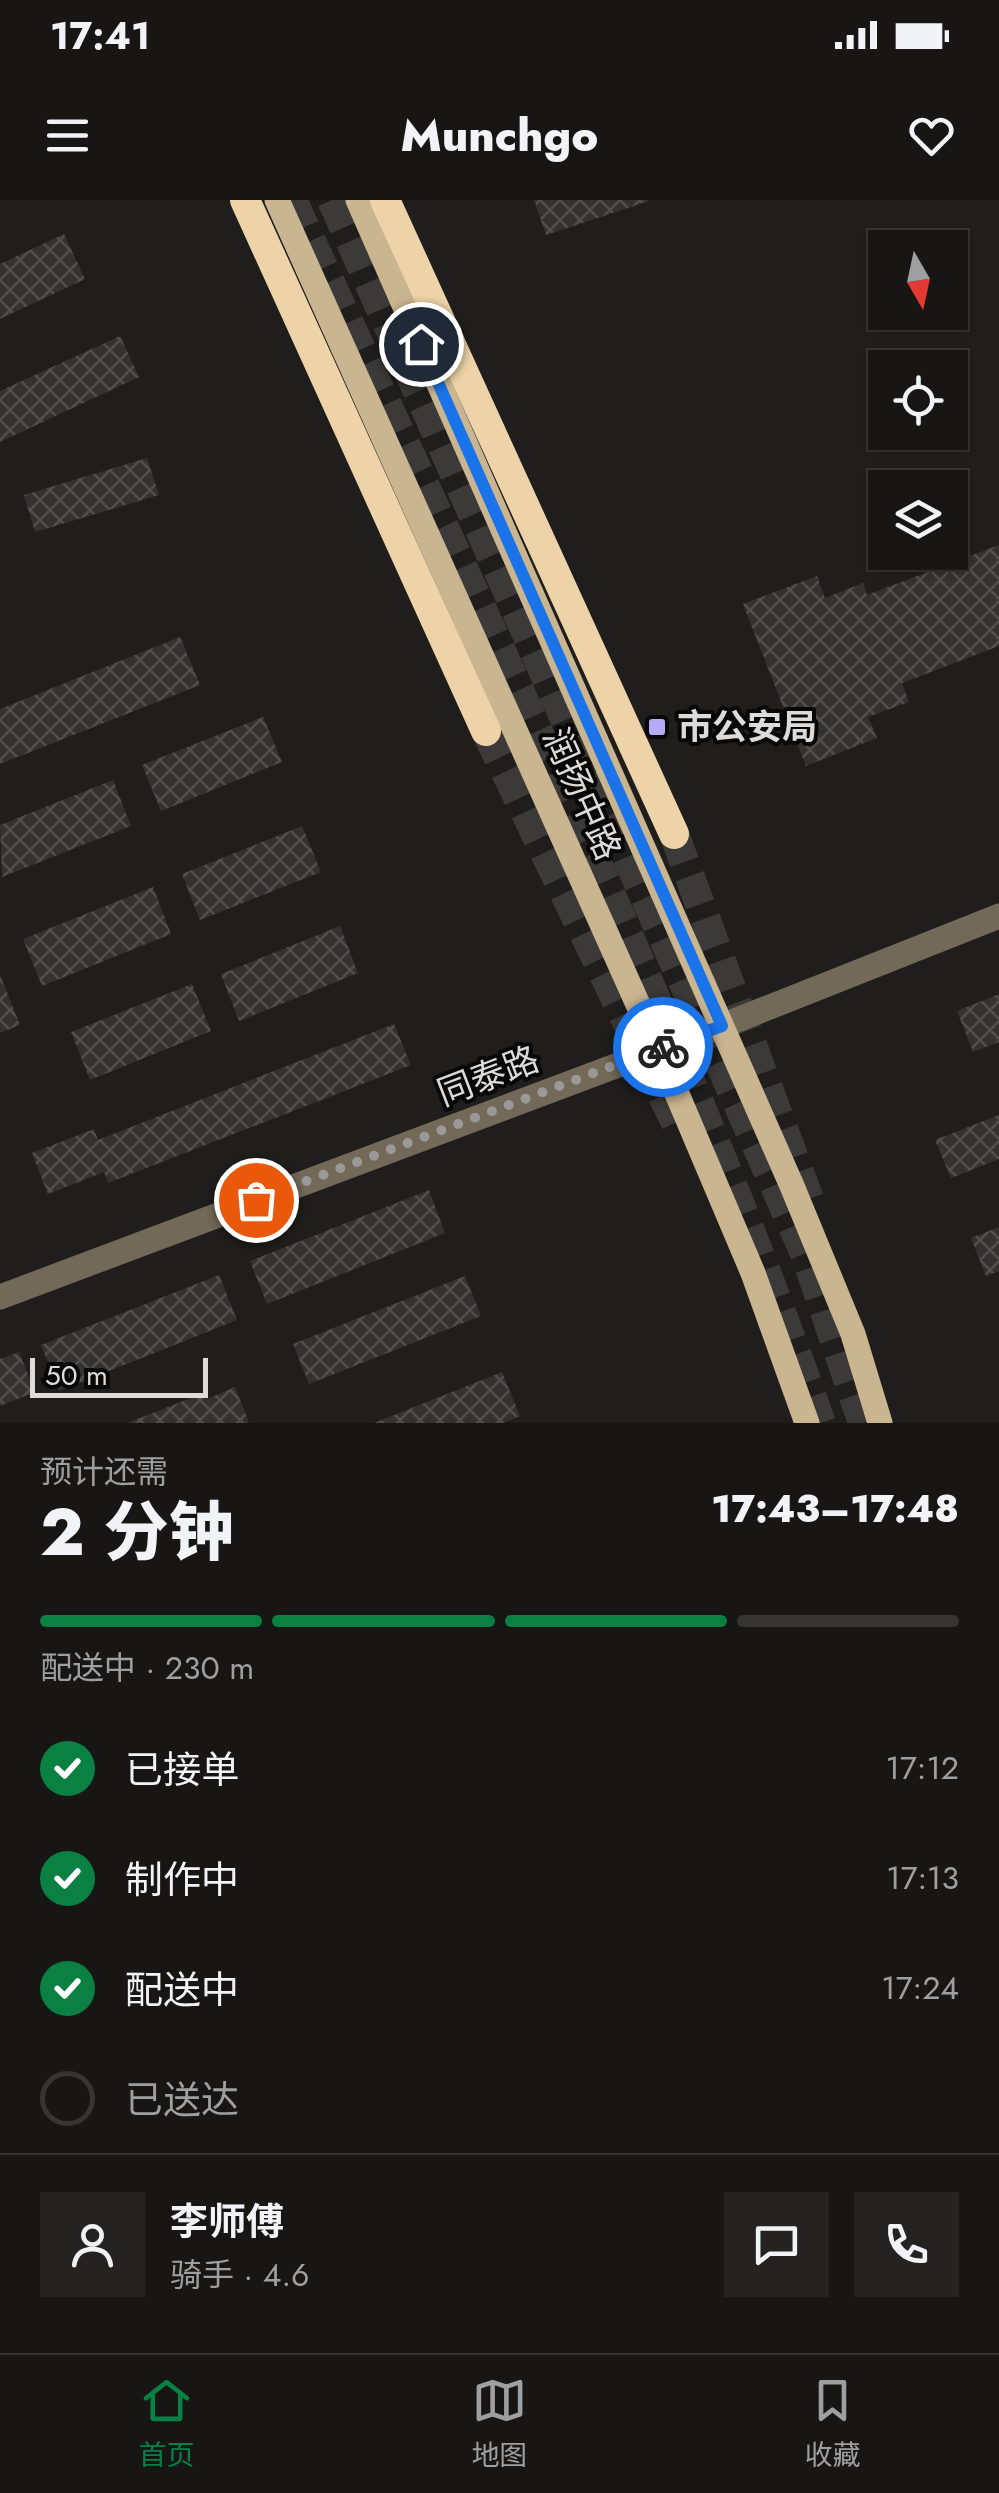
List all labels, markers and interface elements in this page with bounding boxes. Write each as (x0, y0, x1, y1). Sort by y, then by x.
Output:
text: 17:41 (50, 8, 150, 63)
text: Munchgo (401, 103, 598, 168)
icon: menu (40, 108, 95, 163)
icon: heart (904, 108, 959, 163)
north arrow (868, 230, 968, 330)
map controls (868, 230, 968, 570)
pin (379, 302, 464, 387)
icon: home (394, 317, 449, 372)
button: locate (868, 350, 968, 450)
button: layers (868, 470, 968, 570)
place label: 市公安局 (677, 702, 817, 752)
marker: 市公安局 (646, 716, 668, 738)
street label: 润扬中路 (531, 720, 633, 868)
courier (613, 997, 713, 1097)
icon: bike (636, 1020, 691, 1075)
street label: 同泰路 (430, 1034, 546, 1118)
pin (214, 1158, 299, 1243)
icon: bag (229, 1173, 284, 1228)
scale bar (30, 1353, 208, 1398)
text: 50 m (45, 1355, 108, 1396)
text: 预计还需 (40, 1449, 168, 1495)
text: 17:43–17:48 (711, 1481, 959, 1536)
text: 2 分钟 (40, 1485, 234, 1579)
text: 配送中 · 230 m (40, 1645, 254, 1691)
icon: check (40, 1741, 95, 1796)
text: 已接单 (125, 1742, 239, 1797)
text: 17:12 (886, 1745, 959, 1791)
icon: check (40, 1851, 95, 1906)
text: 制作中 (125, 1852, 239, 1907)
text: 17:13 (886, 1855, 959, 1901)
icon: check (40, 1961, 95, 2016)
text: 配送中 (125, 1962, 239, 2017)
text: 17:24 (881, 1965, 959, 2011)
text: 已送达 (125, 2072, 239, 2127)
button: person (40, 2192, 145, 2297)
button: chat (724, 2192, 829, 2297)
button: phone (854, 2192, 959, 2297)
text: 李师傅 (170, 2194, 284, 2249)
text: 骑手 · 4.6 (170, 2252, 310, 2298)
tab: 首页 (138, 2373, 195, 2476)
tab: 地图 (471, 2373, 528, 2476)
tab: 收藏 (804, 2373, 861, 2476)

